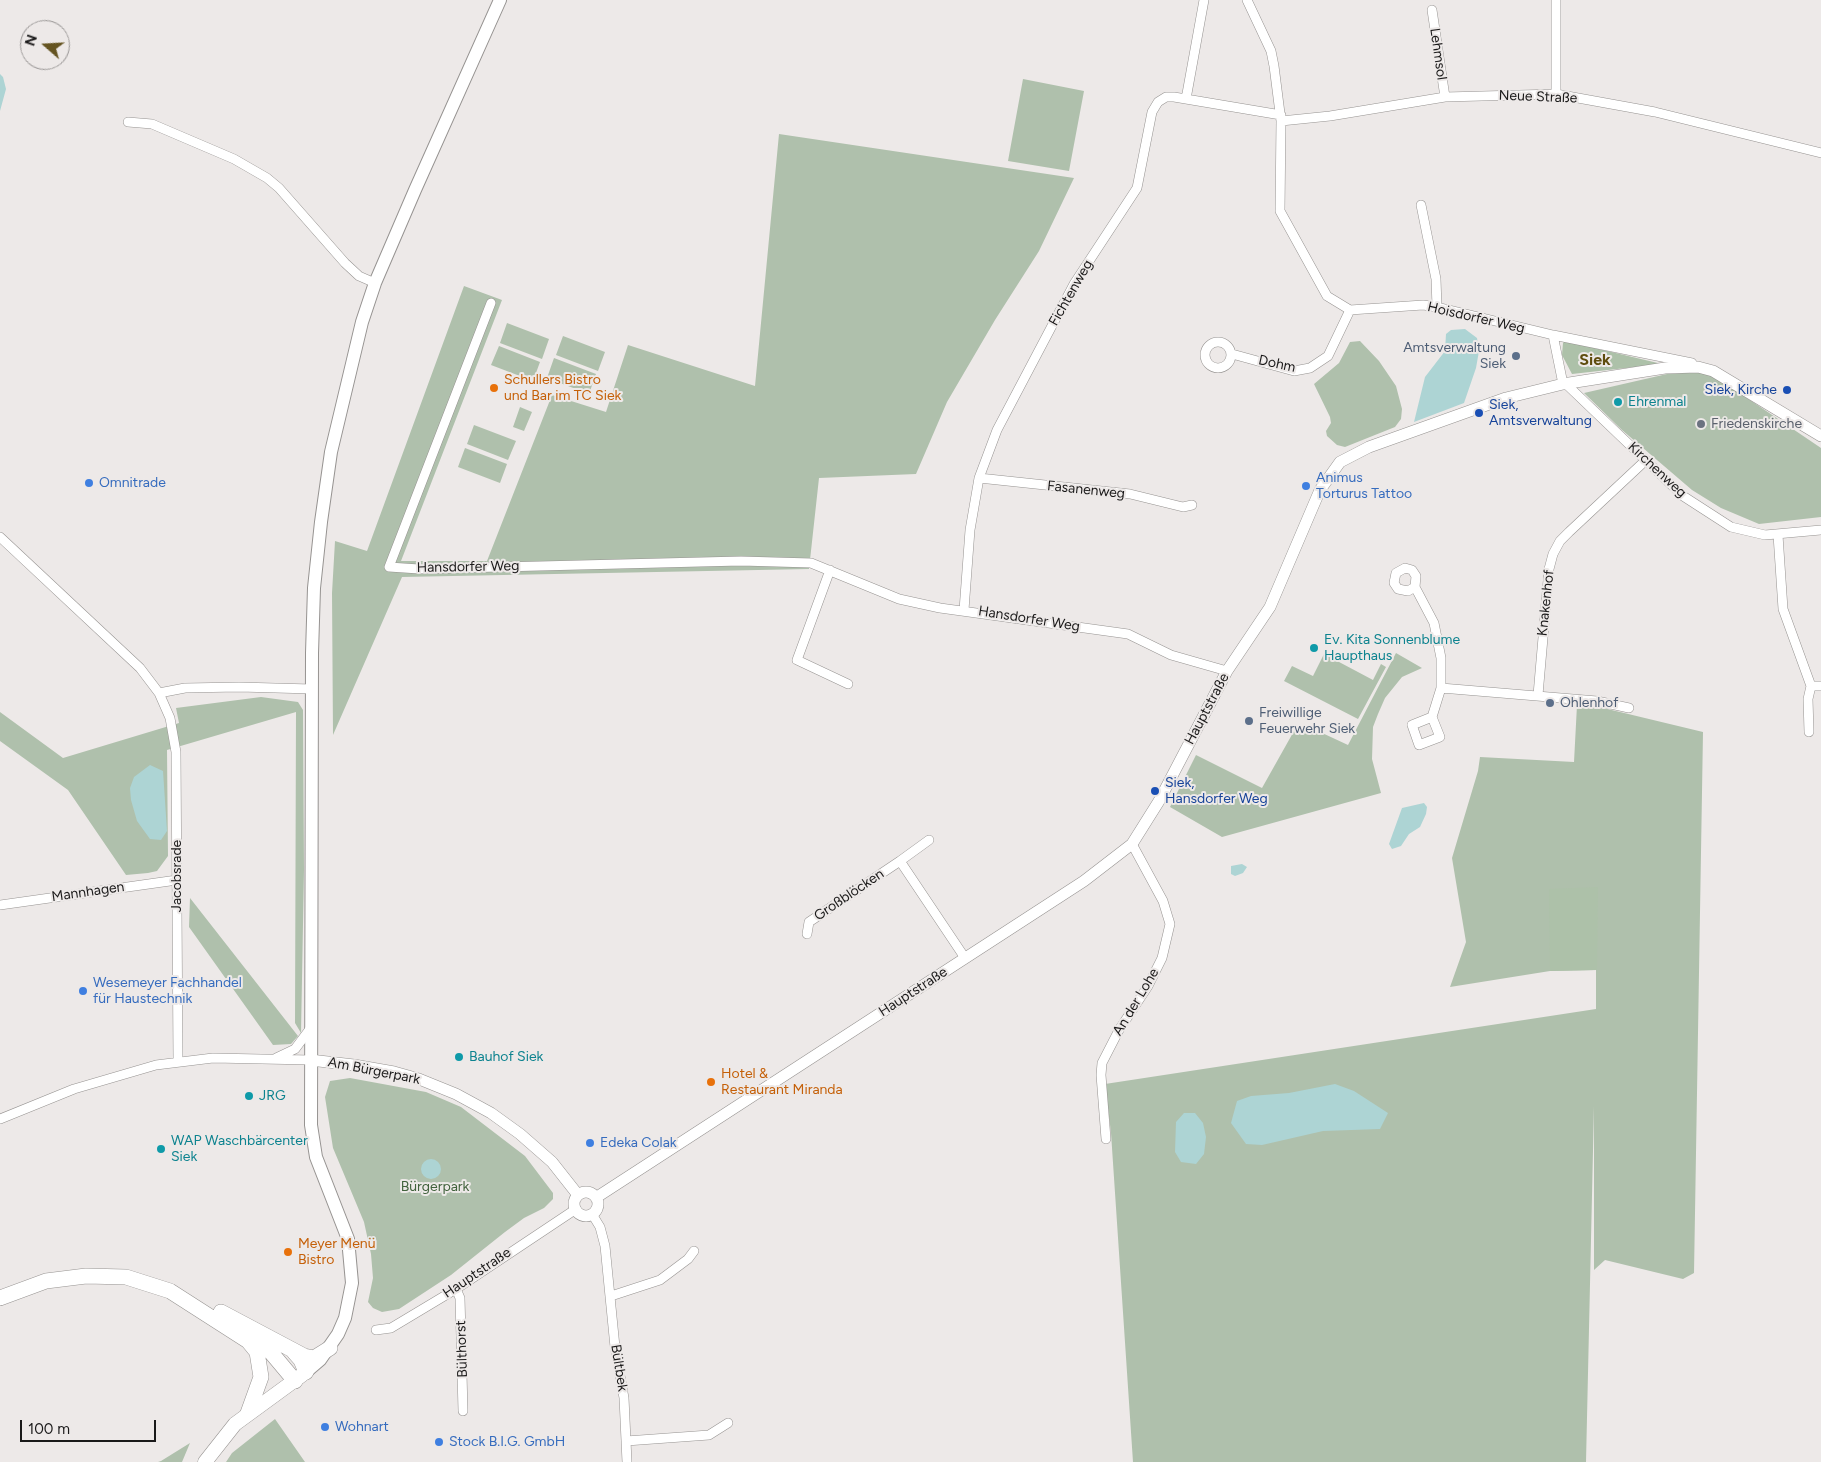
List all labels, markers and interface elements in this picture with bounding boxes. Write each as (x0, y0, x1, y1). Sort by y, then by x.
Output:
north arrow (20, 20, 70, 70)
street label: Lehmsol (1426, 27, 1450, 81)
text: N (21, 32, 41, 48)
street label: Neue Straße (1498, 87, 1578, 107)
street label: Fichtenweg (1045, 257, 1097, 329)
street label: Hoisdorfer Weg (1426, 299, 1526, 337)
place label: Amtsverwaltung Siek (1403, 340, 1506, 372)
marker: Amtsverwaltung Siek (1510, 350, 1522, 362)
district label: Siek (1579, 350, 1611, 370)
street label: Dohm (1257, 352, 1297, 376)
place label: Schullers Bistro und Bar im TC Siek (504, 372, 621, 404)
marker: Schullers Bistro und Bar im TC Siek (488, 382, 500, 394)
place label: Siek, Kirche (1705, 382, 1777, 398)
marker: Siek, Kirche (1781, 384, 1793, 396)
place label: Ehrenmal (1628, 394, 1686, 410)
marker: Ehrenmal (1612, 396, 1624, 408)
place label: Siek, Amtsverwaltung (1489, 397, 1592, 430)
marker: Siek, Amtsverwaltung (1473, 407, 1485, 419)
place label: Friedenskirche (1711, 416, 1802, 432)
marker: Friedenskirche (1695, 418, 1707, 430)
street label: Kirchenweg (1624, 439, 1690, 501)
place label: Animus Torturus Tattoo (1316, 470, 1412, 502)
place label: Omnitrade (99, 475, 166, 491)
marker: Omnitrade (83, 477, 95, 489)
street label: Fasanenweg (1046, 478, 1126, 502)
marker: Animus Torturus Tattoo (1300, 480, 1312, 492)
street label: Hansdorfer Weg (416, 558, 520, 576)
street label: Knakenhof (1534, 569, 1558, 637)
street label: Hansdorfer Weg (977, 603, 1081, 635)
place label: Ev. Kita Sonnenblume Haupthaus (1324, 632, 1460, 664)
marker: Ev. Kita Sonnenblume Haupthaus (1308, 642, 1320, 654)
street label: Hauptstraße (1181, 671, 1233, 747)
place label: Ohlenhof (1560, 695, 1618, 711)
marker: Ohlenhof (1544, 697, 1556, 709)
place label: Freiwillige Feuerwehr Siek (1259, 705, 1355, 738)
marker: Freiwillige Feuerwehr Siek (1243, 715, 1255, 727)
place label: Siek, Hansdorfer Weg (1165, 775, 1268, 808)
marker: Siek, Hansdorfer Weg (1149, 785, 1161, 797)
street label: Jacobsrade (169, 840, 185, 912)
street label: Großblöcken (811, 866, 887, 924)
street label: Mannhagen (51, 879, 125, 905)
street label: Hauptstraße (876, 964, 950, 1020)
street label: An der Lohe (1109, 965, 1163, 1039)
place label: Wesemeyer Fachhandel für Haustechnik (93, 975, 242, 1008)
marker: Wesemeyer Fachhandel für Haustechnik (77, 985, 89, 997)
place label: Bauhof Siek (469, 1049, 543, 1065)
marker: Bauhof Siek (453, 1051, 465, 1063)
street label: Am Bürgerpark (327, 1054, 421, 1088)
place label: Hotel & Restaurant Miranda (721, 1066, 843, 1098)
marker: Hotel & Restaurant Miranda (705, 1076, 717, 1088)
place label: JRG (259, 1088, 286, 1104)
marker: JRG (243, 1090, 255, 1102)
place label: WAP Waschbärcenter Siek (171, 1133, 308, 1166)
place label: Edeka Colak (600, 1135, 677, 1151)
marker: Edeka Colak (584, 1137, 596, 1149)
marker: WAP Waschbärcenter Siek (155, 1143, 167, 1155)
park label: Bürgerpark (401, 1179, 469, 1195)
place label: Meyer Menü Bistro (298, 1236, 375, 1268)
street label: Hauptstraße (440, 1244, 514, 1302)
marker: Meyer Menü Bistro (282, 1246, 294, 1258)
street label: Bülthorst (453, 1320, 471, 1378)
street label: Bültbek (607, 1343, 631, 1393)
scale bar (22, 1410, 159, 1442)
place label: Wohnart (335, 1419, 389, 1435)
text: 100 m (28, 1420, 70, 1438)
marker: Wohnart (319, 1421, 331, 1433)
place label: Stock B.I.G. GmbH (449, 1434, 565, 1450)
marker: Stock B.I.G. GmbH (433, 1436, 445, 1448)

